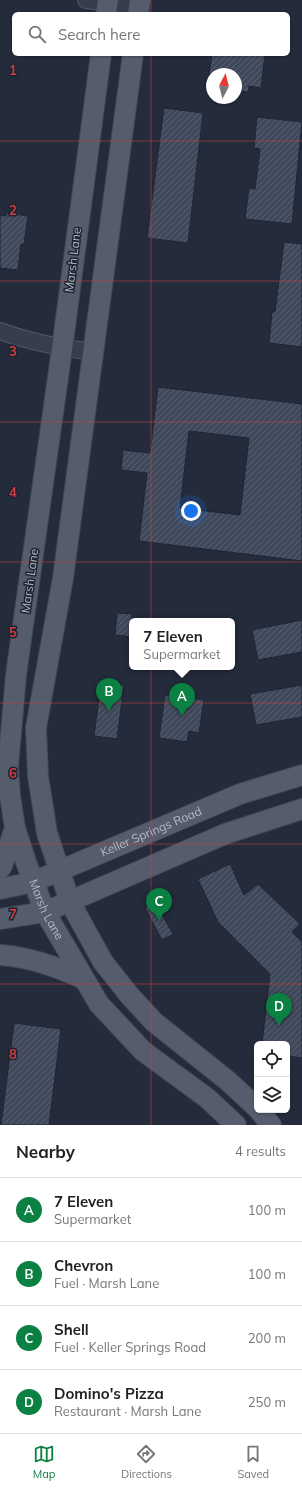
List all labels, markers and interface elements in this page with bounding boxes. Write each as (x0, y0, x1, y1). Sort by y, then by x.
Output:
search box (12, 12, 290, 56)
icon: search (26, 23, 48, 45)
text: Search here (58, 25, 140, 44)
text: 1 (9, 62, 17, 78)
north arrow (206, 68, 242, 104)
text: 2 (9, 202, 17, 218)
street label: Marsh Lane (61, 227, 84, 293)
text: 3 (9, 343, 17, 359)
text: 4 (9, 484, 17, 500)
your location (181, 501, 201, 521)
street label: Marsh Lane (18, 548, 41, 614)
popup (129, 618, 235, 670)
text: 5 (9, 624, 17, 640)
text: 7 Eleven (143, 627, 203, 646)
text: Supermarket (143, 646, 221, 662)
pin: B (96, 678, 122, 711)
pin: A (169, 683, 195, 716)
text: 6 (9, 765, 17, 781)
street label: Keller Springs Road (98, 803, 204, 859)
street label: Marsh Lane (26, 877, 67, 942)
pin: C (146, 888, 172, 921)
text: 7 (9, 906, 17, 922)
pin: D (266, 993, 292, 1026)
map controls (254, 1041, 290, 1113)
button: locate (254, 1041, 290, 1077)
text: 8 (9, 1046, 17, 1062)
button: layers (254, 1077, 290, 1113)
text: Nearby (16, 1141, 75, 1162)
text: 4 results (235, 1143, 286, 1159)
text: 7 Eleven (54, 1192, 113, 1211)
text: A (24, 1202, 34, 1218)
text: 100 m (248, 1202, 286, 1218)
text: Supermarket (54, 1211, 131, 1227)
text: Chevron (54, 1256, 113, 1275)
text: B (25, 1266, 33, 1282)
text: 100 m (248, 1266, 286, 1282)
text: Fuel · Marsh Lane (54, 1275, 159, 1291)
text: Shell (54, 1320, 89, 1339)
text: C (25, 1330, 33, 1346)
text: 200 m (248, 1330, 286, 1346)
text: Fuel · Keller Springs Road (54, 1339, 206, 1355)
text: Domino's Pizza (54, 1384, 164, 1403)
text: D (24, 1394, 34, 1410)
text: 250 m (248, 1394, 286, 1410)
text: Restaurant · Marsh Lane (54, 1403, 201, 1419)
tab: Map (33, 1443, 55, 1481)
tab: Directions (121, 1443, 172, 1481)
tab: Saved (237, 1443, 269, 1481)

